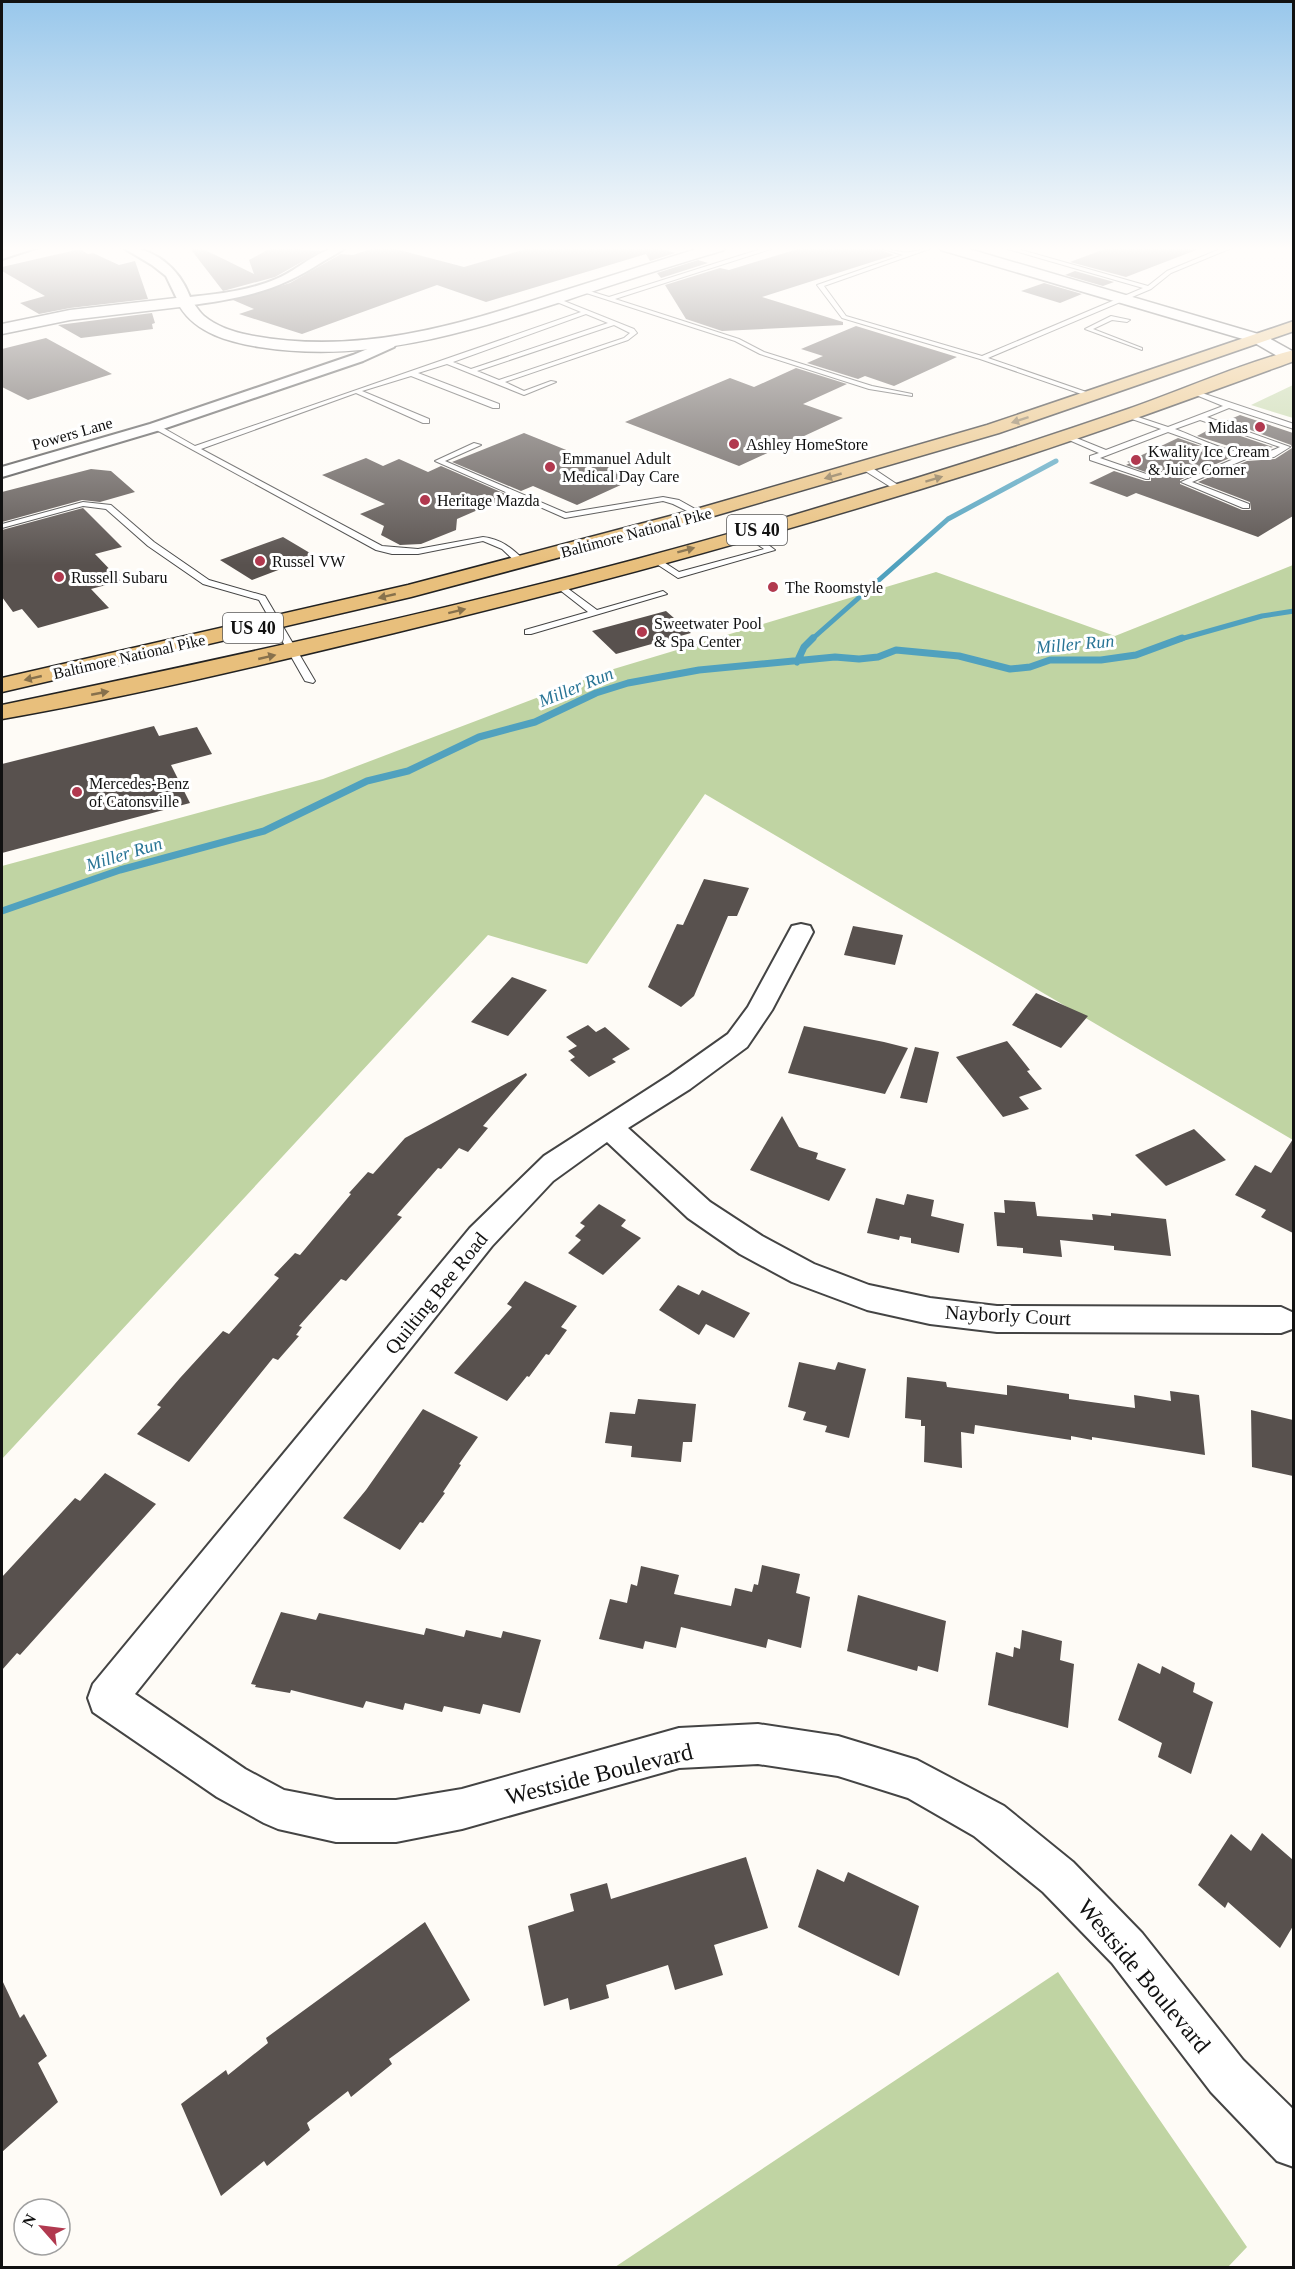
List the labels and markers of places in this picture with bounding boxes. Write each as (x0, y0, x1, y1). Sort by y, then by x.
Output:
place label: Midas (1208, 419, 1248, 436)
marker: Midas (1253, 420, 1267, 434)
place label: Ashley HomeStore (746, 436, 868, 454)
marker: Ashley HomeStore (727, 437, 741, 451)
place label: Kwality Ice Cream & Juice Corner (1148, 443, 1270, 478)
place label: Emmanuel Adult Medical Day Care (562, 450, 679, 486)
marker: Kwality Ice Cream & Juice Corner (1129, 453, 1143, 467)
marker: Emmanuel Adult Medical Day Care (543, 460, 557, 474)
place label: Heritage Mazda (437, 492, 540, 510)
marker: Heritage Mazda (418, 493, 432, 507)
place label: Russel VW (272, 553, 346, 570)
marker: Russel VW (253, 554, 267, 568)
place label: Russell Subaru (71, 569, 167, 586)
marker: Russell Subaru (52, 570, 66, 584)
place label: The Roomstyle (785, 579, 883, 597)
marker: The Roomstyle (766, 580, 780, 594)
place label: Sweetwater Pool & Spa Center (654, 615, 763, 651)
marker: Sweetwater Pool & Spa Center (635, 625, 649, 639)
place label: Mercedes-Benz of Catonsville (89, 775, 189, 810)
marker: Mercedes-Benz of Catonsville (70, 785, 84, 799)

